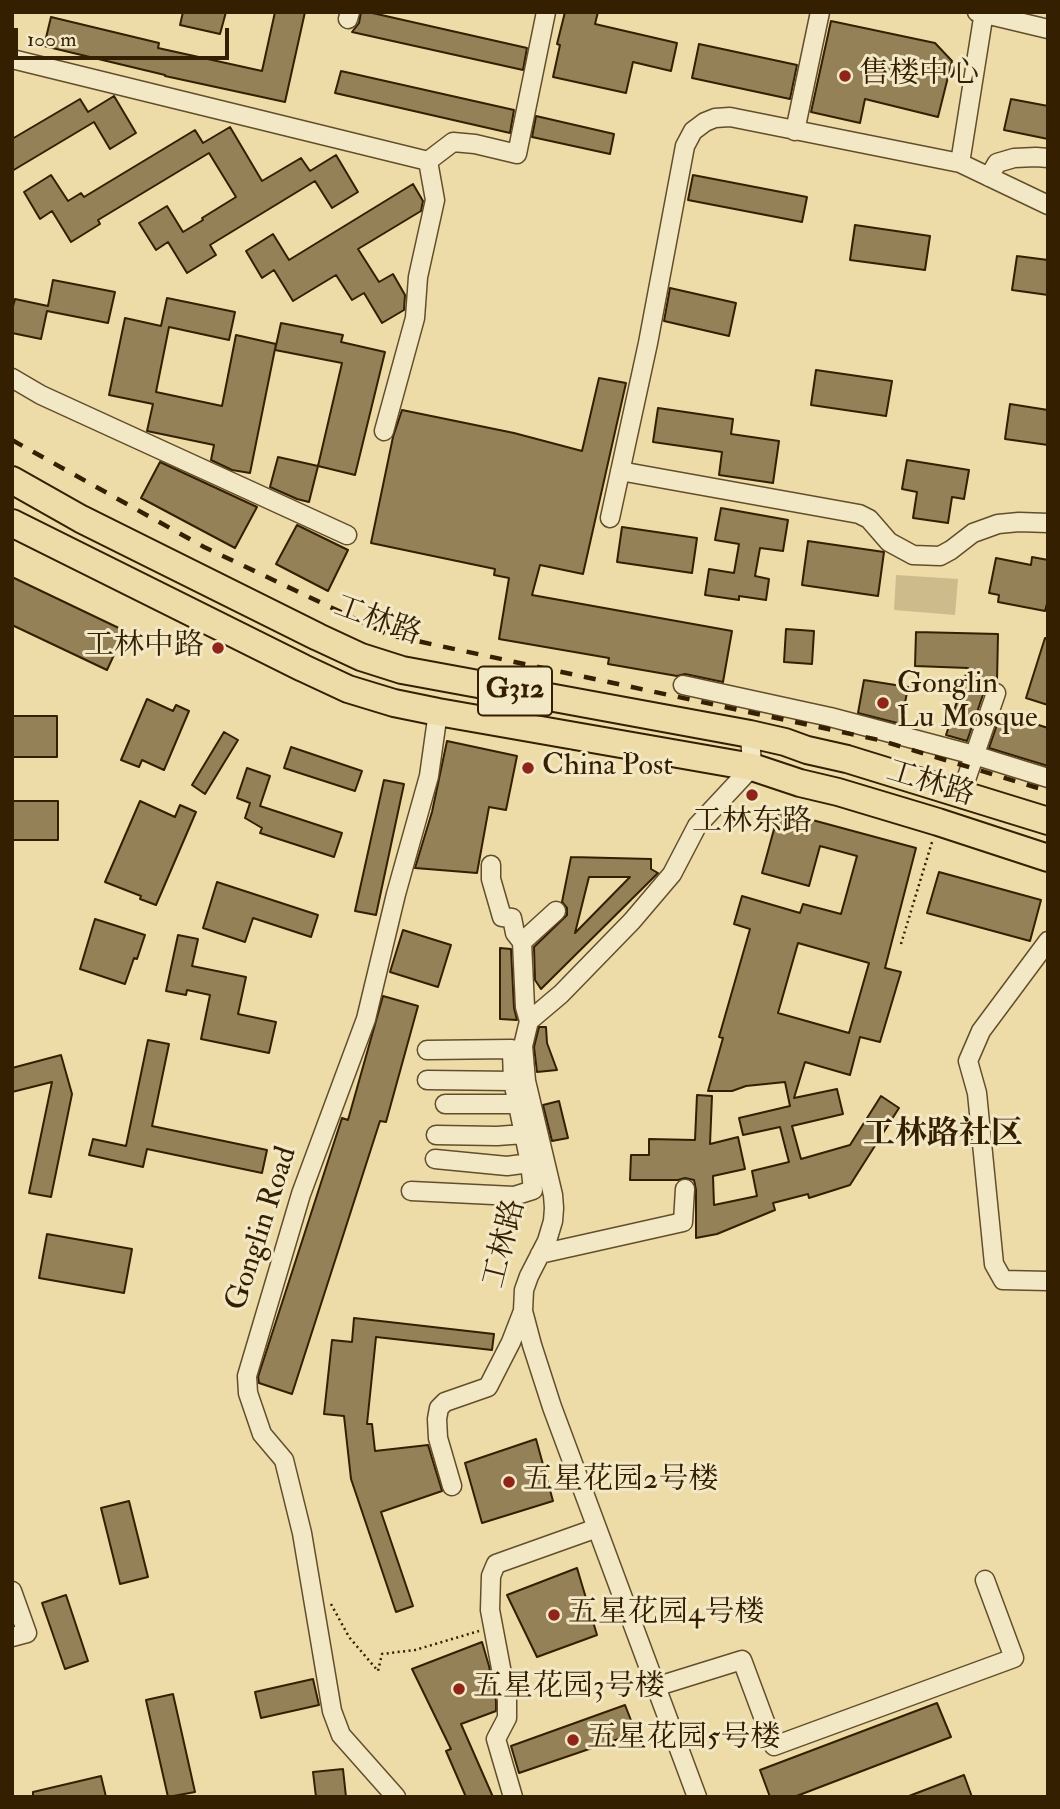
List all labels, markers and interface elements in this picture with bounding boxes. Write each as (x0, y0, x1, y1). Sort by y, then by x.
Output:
scale bar (18, 14, 233, 58)
text: 100 m (27, 26, 77, 53)
place label: 售楼中心 (859, 58, 979, 94)
marker: 售楼中心 (837, 68, 853, 84)
street label: 工林路 (329, 590, 425, 654)
place label: 工林中路 (84, 630, 204, 666)
marker: 工林中路 (210, 640, 226, 656)
road number: G312 (478, 666, 552, 716)
place label: Gonglin Lu Mosque (897, 668, 1037, 738)
marker: Gonglin Lu Mosque (875, 695, 891, 711)
place label: China Post (542, 750, 673, 786)
street label: 工林路 (882, 755, 978, 815)
marker: China Post (520, 760, 536, 776)
marker: 工林东路 (744, 787, 760, 803)
place label: 工林东路 (692, 806, 812, 842)
district label: 工林路社区 (863, 1117, 1023, 1155)
street label: Gonglin Road (220, 1143, 306, 1315)
street label: 工林路 (478, 1196, 534, 1292)
place label: 五星花园2号楼 (523, 1464, 718, 1500)
marker: 五星花园2号楼 (501, 1474, 517, 1490)
place label: 五星花园4号楼 (568, 1597, 764, 1633)
marker: 五星花园4号楼 (546, 1607, 562, 1623)
place label: 五星花园3号楼 (473, 1671, 665, 1707)
marker: 五星花园3号楼 (451, 1681, 467, 1697)
place label: 五星花园5号楼 (587, 1722, 780, 1758)
marker: 五星花园5号楼 (565, 1732, 581, 1748)

